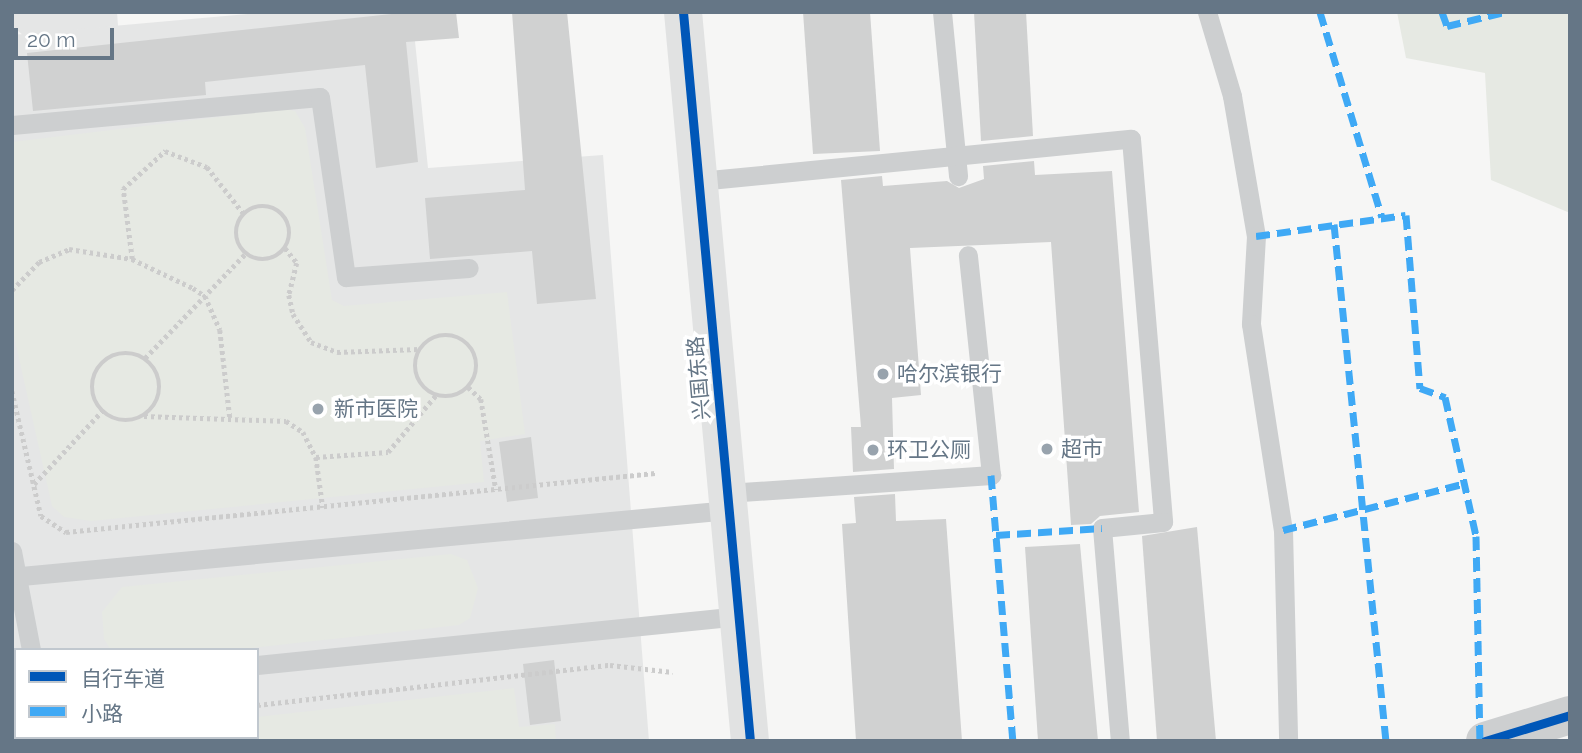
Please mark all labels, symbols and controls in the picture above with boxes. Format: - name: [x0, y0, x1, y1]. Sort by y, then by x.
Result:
- scale bar: [18, 14, 117, 58]
- text: 20 m: [27, 27, 75, 52]
- street label: 兴国东路: [683, 335, 715, 421]
- place label: 哈尔滨银行: [897, 361, 1002, 387]
- marker: 哈尔滨银行: [875, 366, 891, 382]
- place label: 新市医院: [334, 396, 418, 422]
- marker: 新市医院: [308, 399, 328, 419]
- place label: 超市: [1061, 436, 1103, 462]
- place label: 环卫公厕: [887, 437, 971, 463]
- marker: 超市: [1039, 441, 1055, 457]
- marker: 环卫公厕: [865, 442, 881, 458]
- legend: [14, 648, 259, 739]
- text: 自行车道: [81, 666, 165, 691]
- text: 小路: [81, 701, 123, 726]

